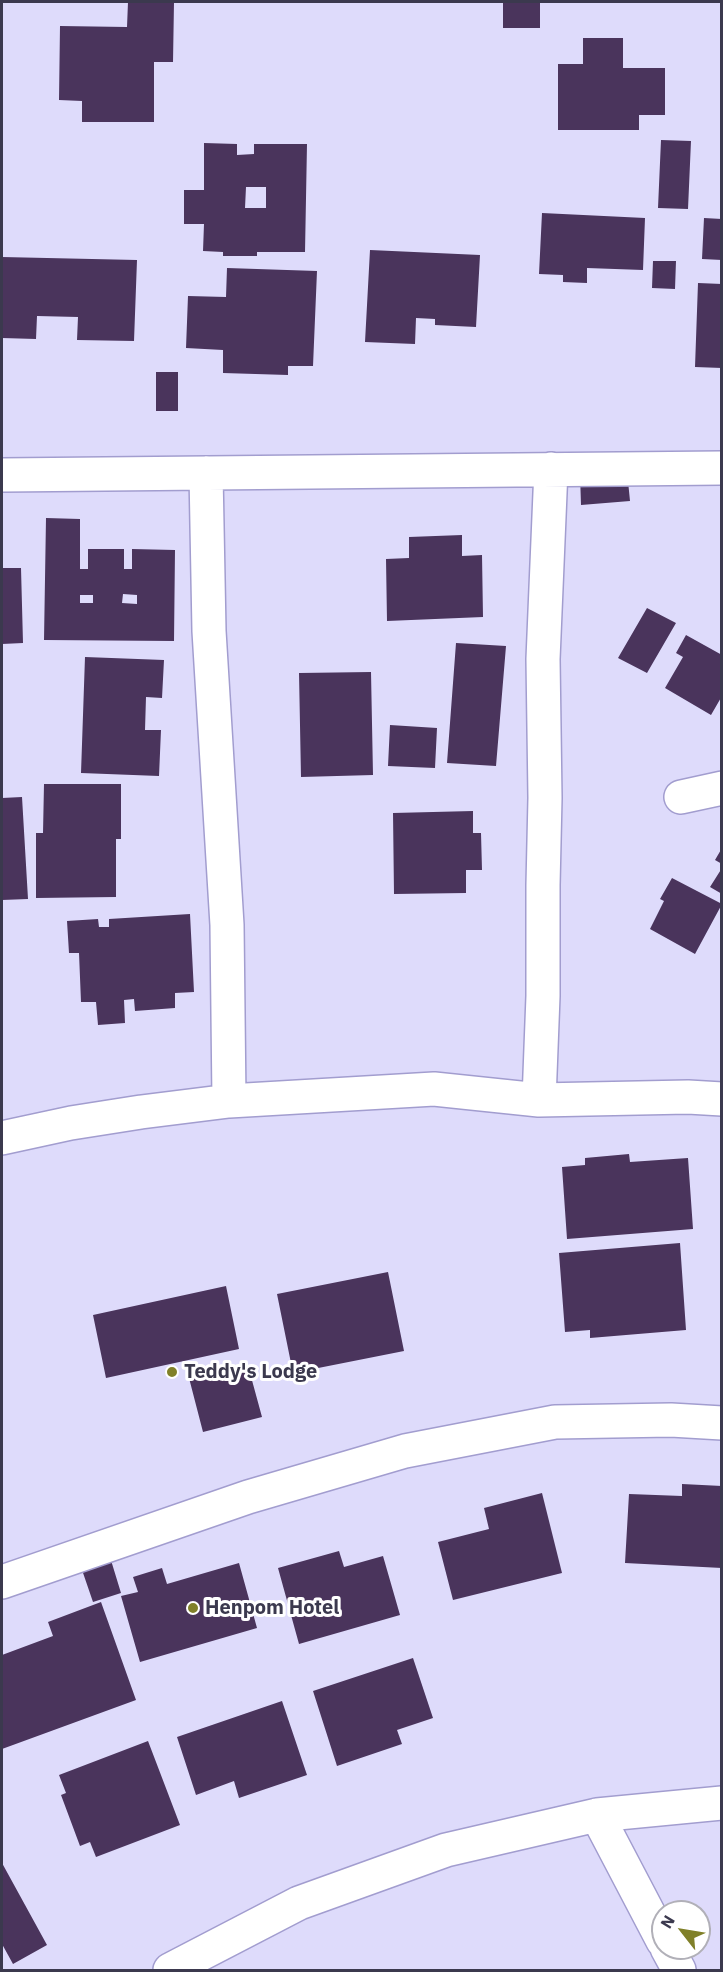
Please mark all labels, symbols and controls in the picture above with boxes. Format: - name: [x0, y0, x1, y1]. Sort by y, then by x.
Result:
- place label: Teddy's Lodge: [184, 1360, 317, 1384]
- marker: Teddy's Lodge: [165, 1365, 179, 1379]
- place label: Henpom Hotel: [205, 1596, 339, 1620]
- marker: Henpom Hotel: [186, 1601, 200, 1615]
- north arrow: [651, 1900, 711, 1960]
- text: N: [656, 1912, 679, 1932]

